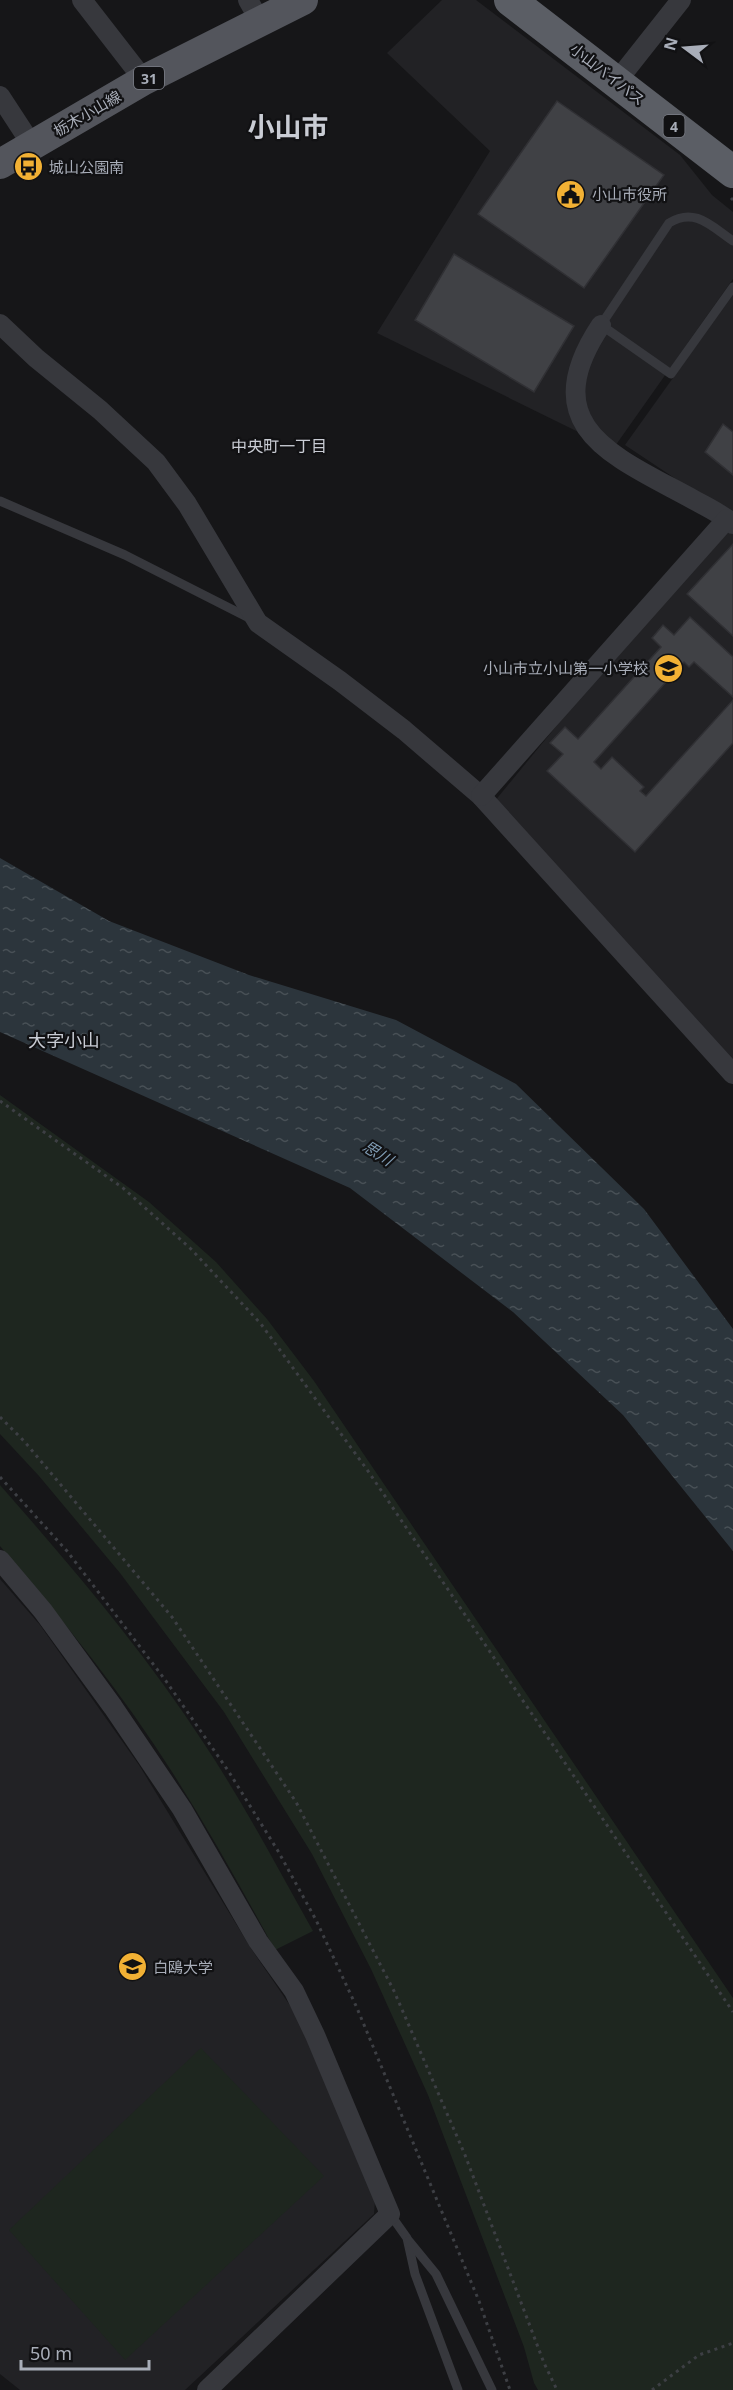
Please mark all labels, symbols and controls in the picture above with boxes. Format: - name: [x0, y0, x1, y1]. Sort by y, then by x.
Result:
- north arrow: [655, 18, 715, 78]
- text: N: [658, 35, 683, 53]
- street label: 小山バイパス: [566, 39, 650, 109]
- road number: 31: [134, 67, 164, 89]
- street label: 栃木小山線: [50, 86, 124, 140]
- district label: 小山市: [248, 108, 329, 145]
- road number: 4: [664, 115, 684, 137]
- bus stop icon: 城山公園南: [12, 151, 44, 183]
- place label: 城山公園南: [49, 157, 124, 177]
- public building icon: 小山市役所: [555, 178, 587, 210]
- place label: 小山市役所: [592, 184, 667, 204]
- district label: 中央町一丁目: [231, 435, 327, 457]
- school or university icon: 小山市立小山第一小学校: [653, 652, 685, 684]
- place label: 小山市立小山第一小学校: [483, 658, 648, 678]
- district label: 大字小山: [28, 1028, 100, 1052]
- water label: 思川: [359, 1135, 399, 1172]
- school or university icon: 白鴎大学: [116, 1951, 148, 1983]
- place label: 白鴎大学: [153, 1957, 213, 1977]
- scale bar: [21, 2333, 148, 2371]
- text: 50 m: [30, 2341, 72, 2365]

